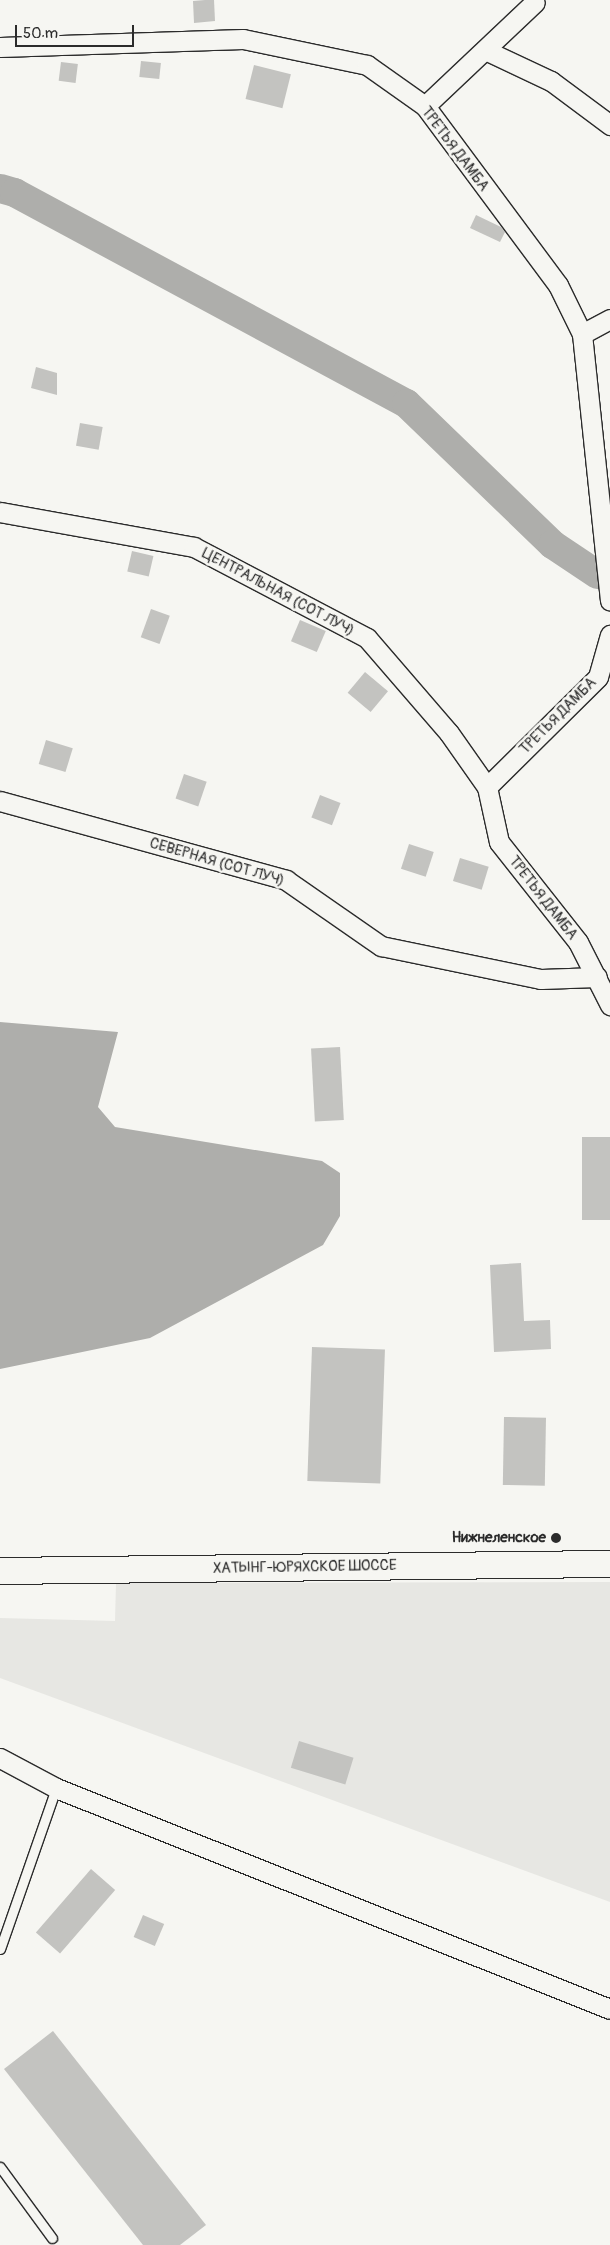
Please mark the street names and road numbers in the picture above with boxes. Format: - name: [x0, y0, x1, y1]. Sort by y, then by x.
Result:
- street label: ТРЕТЬЯ ДАМБА: [417, 103, 493, 195]
- street label: ЦЕНТРАЛЬНАЯ (СОТ ЛУЧ): [199, 544, 357, 640]
- street label: ТРЕТЬЯ ДАМБА: [516, 674, 600, 758]
- street label: СЕВЕРНАЯ (СОТ ЛУЧ): [148, 834, 286, 890]
- street label: ТРЕТЬЯ ДАМБА: [505, 853, 581, 943]
- street label: ХАТЫНГ-ЮРЯХСКОЕ ШОССЕ: [213, 1556, 397, 1578]

